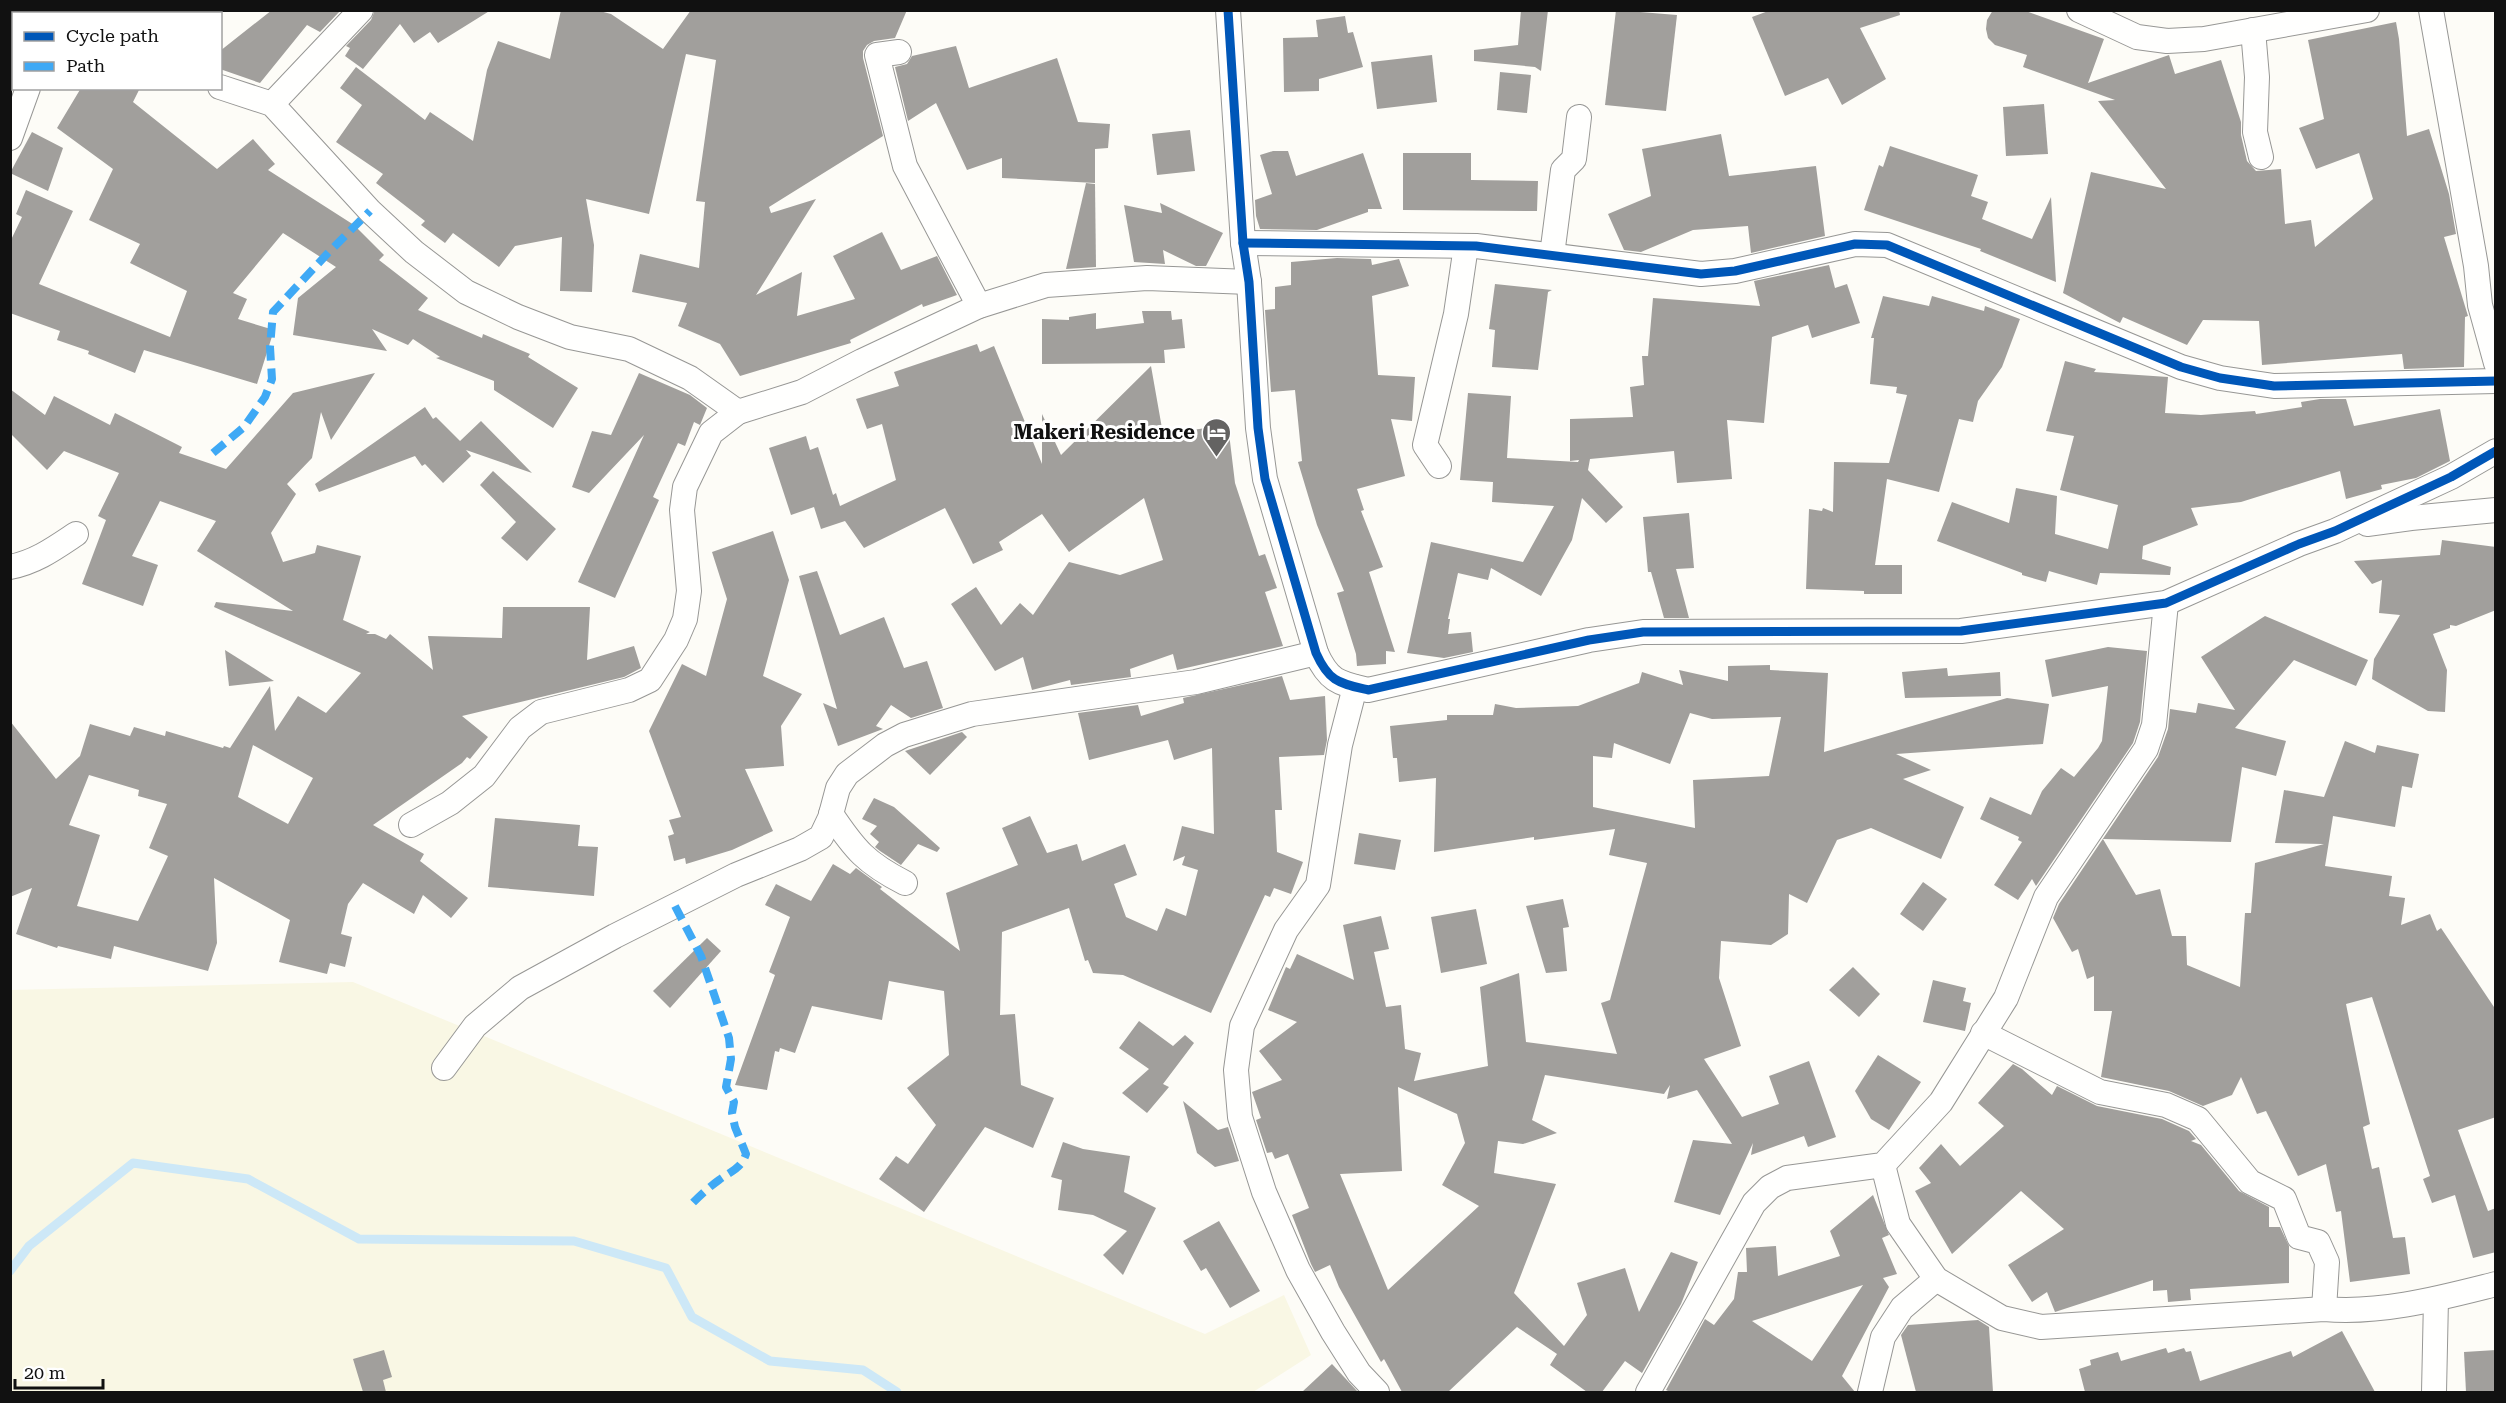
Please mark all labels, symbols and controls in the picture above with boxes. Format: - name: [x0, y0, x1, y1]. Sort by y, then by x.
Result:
- legend: [12, 12, 222, 90]
- text: Cycle path: [66, 25, 159, 46]
- text: Path: [66, 55, 105, 76]
- hotel icon: Makeri Residence: [1200, 416, 1232, 458]
- place label: Makeri Residence: [1013, 420, 1195, 444]
- scale bar: [15, 1352, 104, 1390]
- text: 20 m: [24, 1362, 65, 1383]

